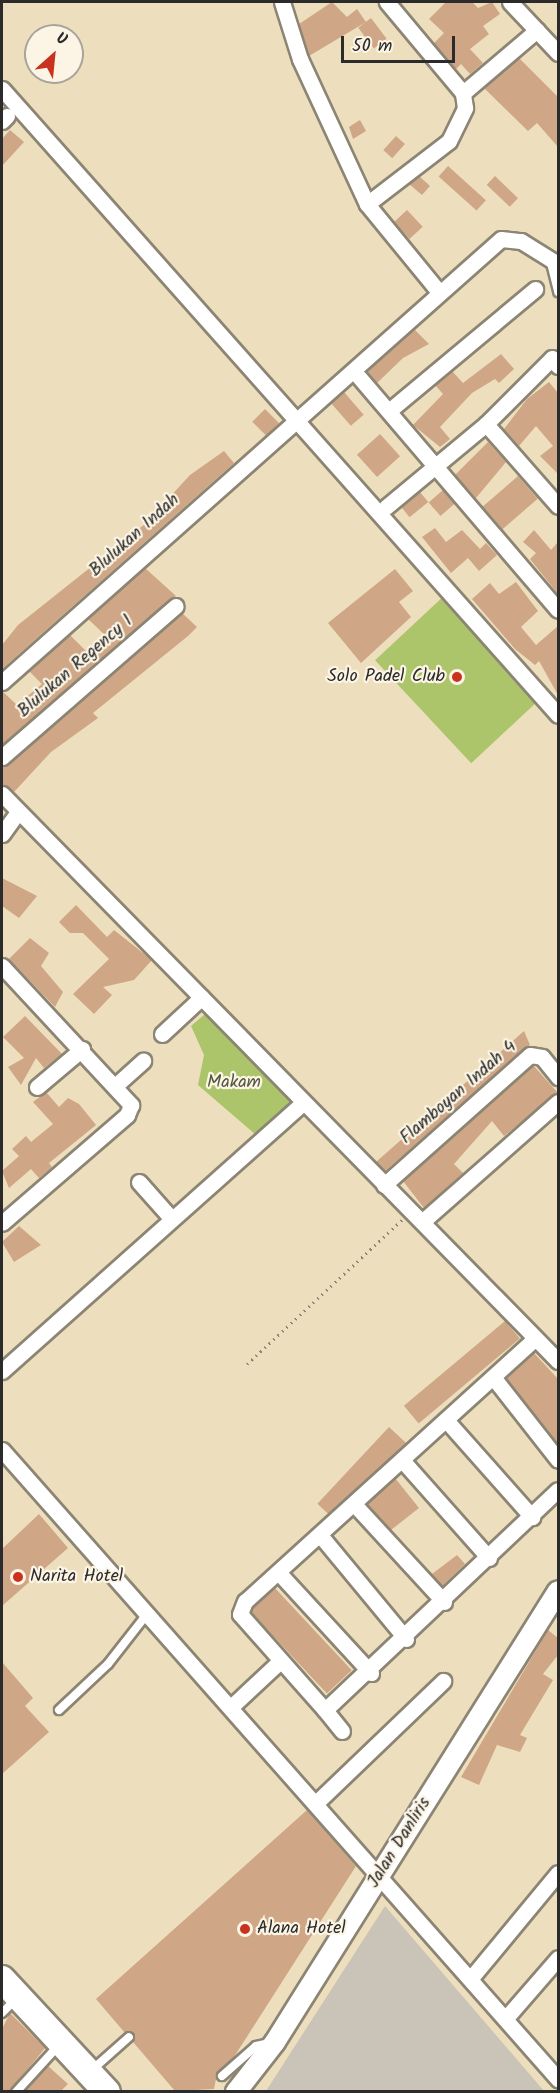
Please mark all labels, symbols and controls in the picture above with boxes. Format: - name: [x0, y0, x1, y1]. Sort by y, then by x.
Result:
- north arrow: [24, 24, 84, 84]
- scale bar: [344, 24, 458, 62]
- text: U: [52, 26, 71, 53]
- text: 50 m: [352, 32, 392, 61]
- street label: Blulukan Indah: [86, 490, 184, 582]
- street label: Blulukan Regency 1: [14, 611, 138, 723]
- place label: Solo Padel Club: [327, 666, 445, 688]
- marker: Solo Padel Club: [450, 670, 464, 684]
- street label: Flamboyan Indah 4: [396, 1037, 522, 1149]
- park label: Makam: [207, 1072, 261, 1094]
- place label: Narita Hotel: [30, 1566, 123, 1588]
- marker: Narita Hotel: [11, 1570, 25, 1584]
- street label: Jalan Danliris: [364, 1794, 436, 1892]
- place label: Alana Hotel: [257, 1918, 346, 1940]
- marker: Alana Hotel: [238, 1922, 252, 1936]

